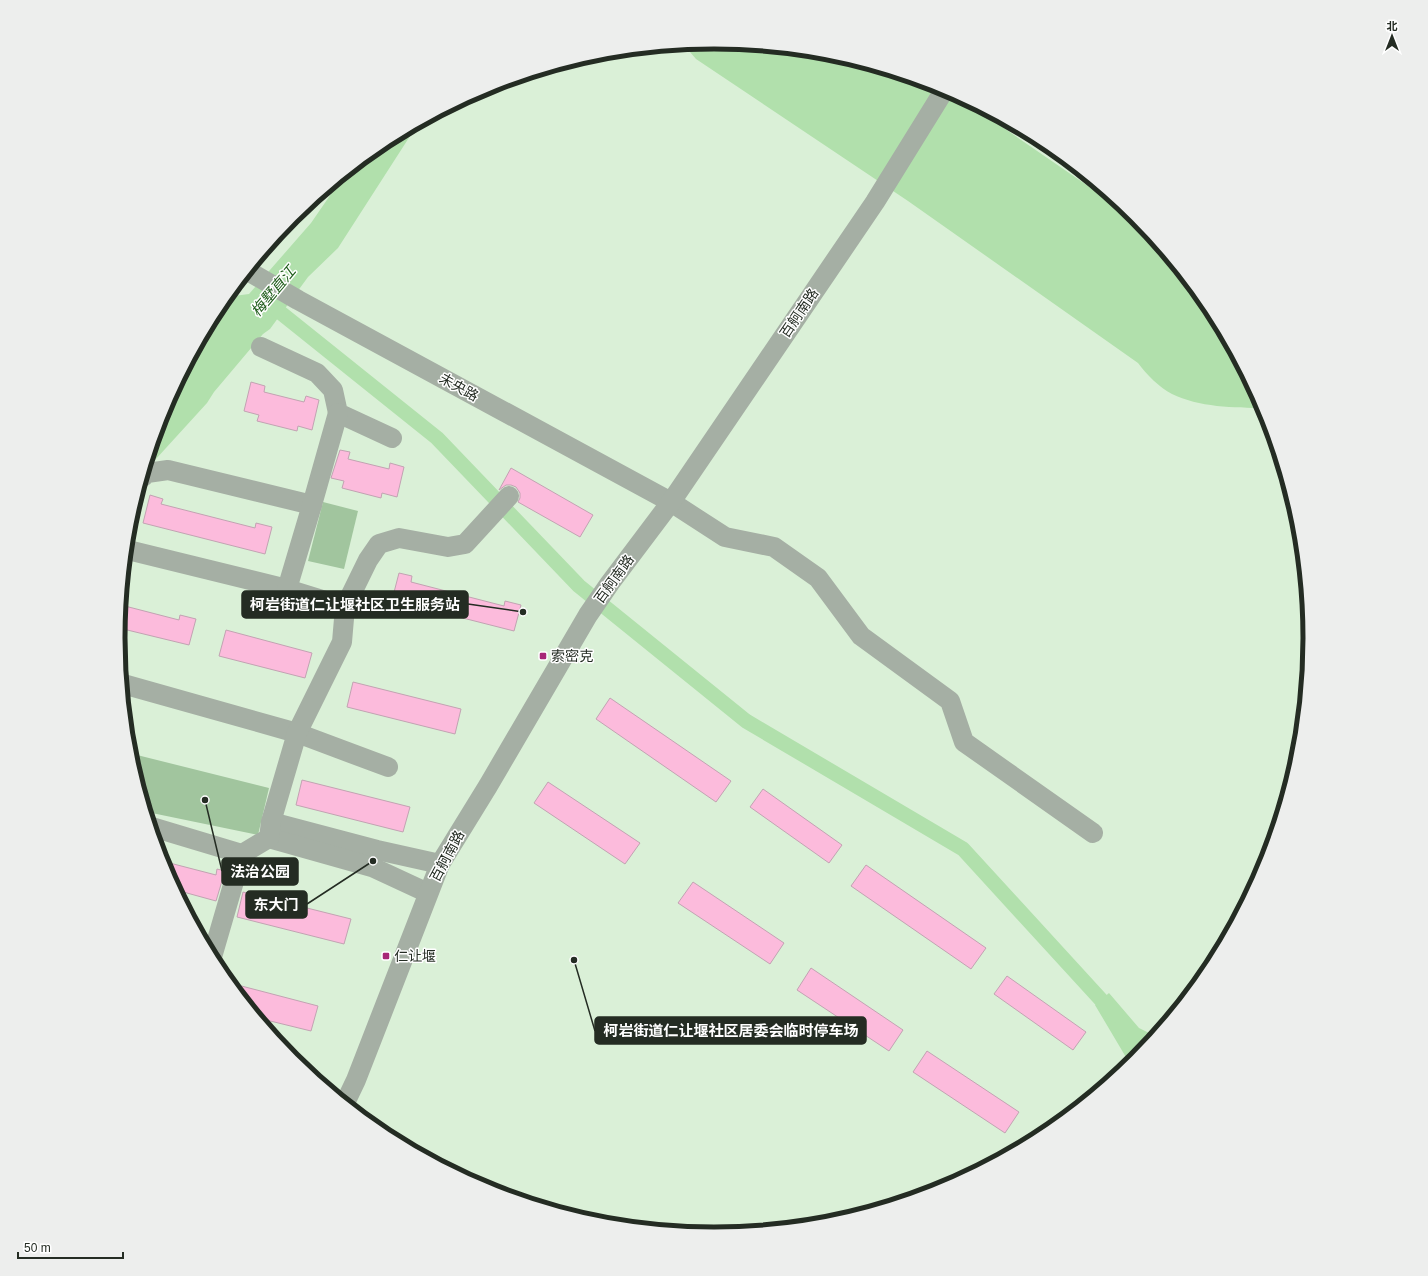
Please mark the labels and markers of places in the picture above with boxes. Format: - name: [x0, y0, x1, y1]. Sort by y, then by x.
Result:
- callout: 柯岩街道仁让堰社区卫生服务站: [242, 591, 468, 618]
- place label: 索密克: [551, 648, 593, 664]
- marker: 索密克: [538, 651, 548, 661]
- callout: 法治公园: [222, 858, 298, 885]
- callout: 东大门: [246, 891, 307, 918]
- place label: 仁让堰: [394, 948, 436, 964]
- marker: 仁让堰: [381, 951, 391, 961]
- callout: 柯岩街道仁让堰社区居委会临时停车场: [595, 1017, 866, 1044]

